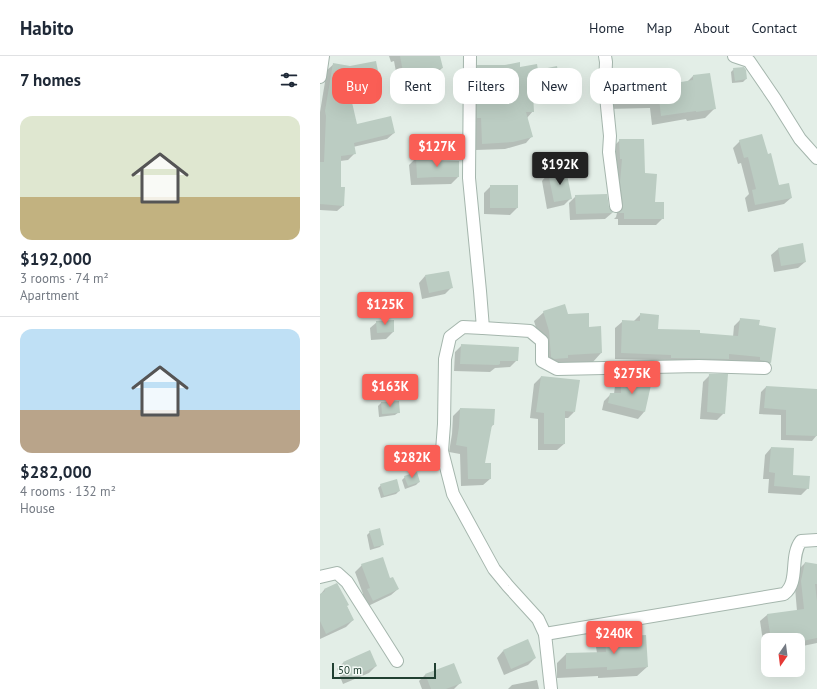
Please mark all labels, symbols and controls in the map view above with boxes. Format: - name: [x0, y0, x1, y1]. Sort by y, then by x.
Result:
- text: Habito: [20, 16, 74, 40]
- text: Home: [589, 19, 624, 37]
- text: Map: [646, 19, 672, 37]
- text: About: [694, 19, 730, 37]
- text: Contact: [752, 19, 797, 37]
- chip: Buy: [332, 68, 382, 104]
- chip: Rent: [390, 68, 445, 104]
- chip: Filters: [453, 68, 519, 104]
- chip: New: [527, 68, 582, 104]
- chip: Apartment: [590, 68, 681, 104]
- text: 7 homes: [20, 69, 81, 91]
- icon: filters: [278, 69, 300, 91]
- pin: $127K: [409, 134, 465, 168]
- text: $127K: [418, 138, 456, 155]
- icon: home: [124, 142, 196, 214]
- pin: $192K: [532, 152, 588, 186]
- text: $192K: [541, 156, 579, 173]
- text: $192,000: [20, 248, 92, 270]
- text: 3 rooms · 74 m²: [20, 270, 109, 287]
- text: Apartment: [20, 287, 79, 304]
- pin: $125K: [357, 292, 413, 326]
- text: $125K: [366, 296, 404, 313]
- icon: home: [124, 355, 196, 427]
- pin: $275K: [604, 361, 660, 395]
- text: $275K: [613, 365, 651, 382]
- pin: $163K: [362, 374, 418, 408]
- text: $163K: [371, 378, 409, 395]
- pin: $282K: [384, 445, 440, 479]
- text: $282K: [393, 449, 431, 466]
- text: $282,000: [20, 461, 92, 483]
- text: 4 rooms · 132 m²: [20, 483, 116, 500]
- text: House: [20, 500, 55, 517]
- pin: $240K: [586, 621, 642, 655]
- text: $240K: [595, 625, 633, 642]
- north arrow: [761, 633, 805, 677]
- map controls: [761, 633, 805, 677]
- scale bar: [332, 661, 436, 680]
- text: 50 m: [338, 663, 362, 677]

